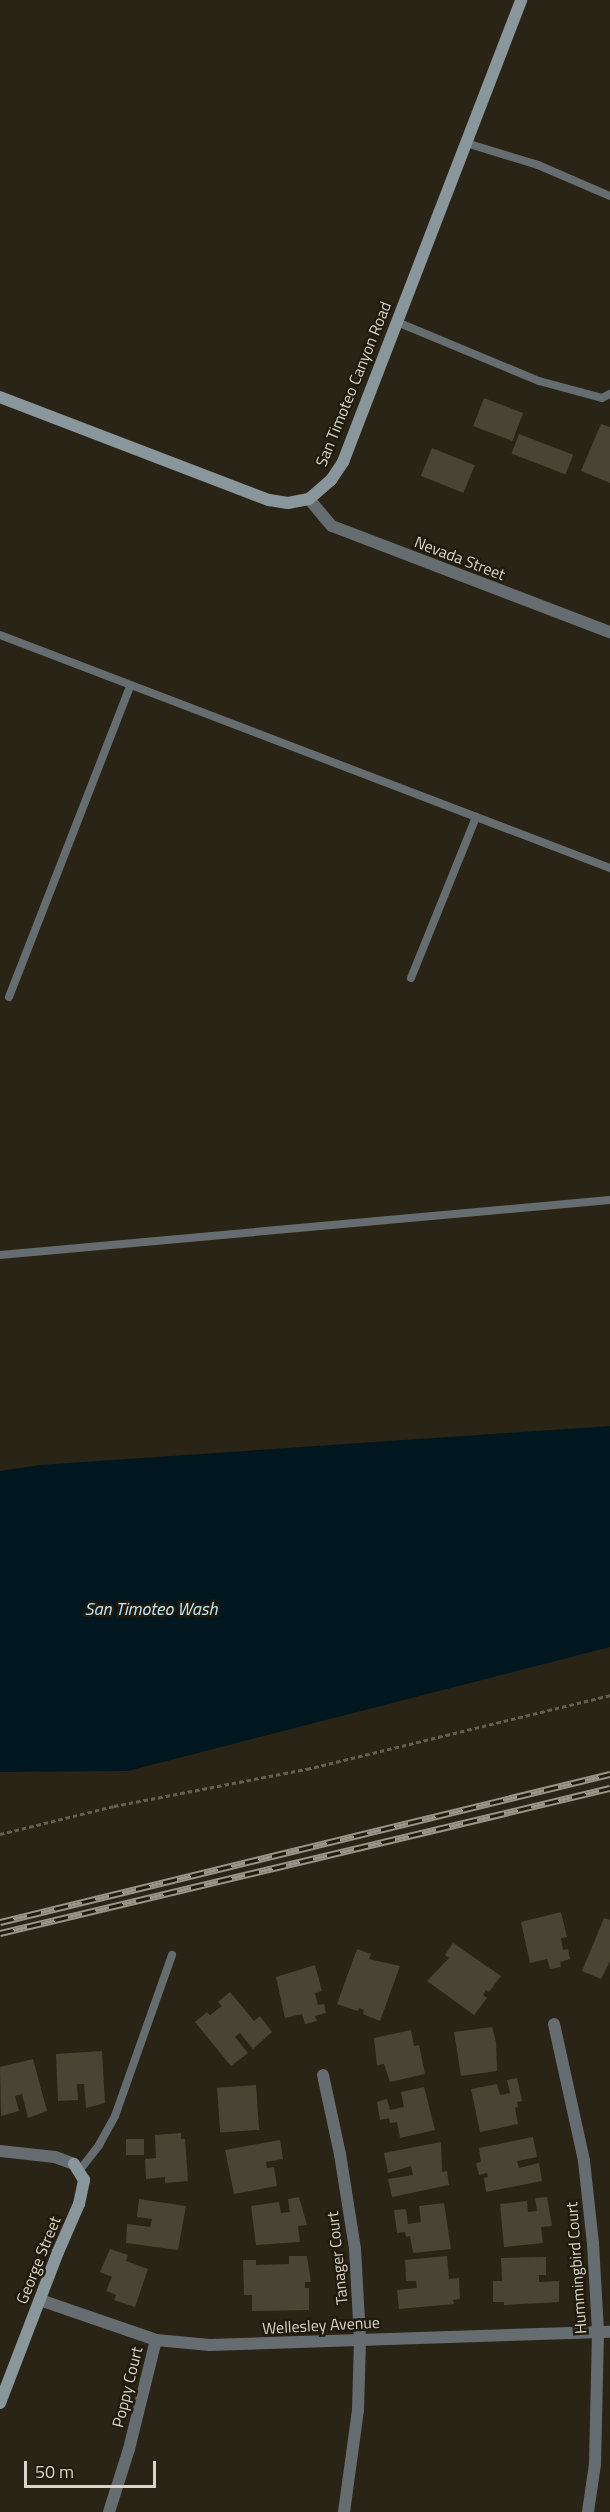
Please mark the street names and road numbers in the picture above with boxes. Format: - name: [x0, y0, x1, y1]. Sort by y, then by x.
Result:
- street label: San Timoteo Canyon Road: [311, 299, 395, 469]
- street label: Nevada Street: [412, 532, 508, 584]
- street label: Hummingbird Court: [562, 2201, 590, 2335]
- street label: Tanager Court: [323, 2210, 351, 2306]
- street label: George Street: [12, 2213, 64, 2307]
- street label: Wellesley Avenue: [262, 2312, 380, 2338]
- street label: Poppy Court: [108, 2345, 146, 2429]

